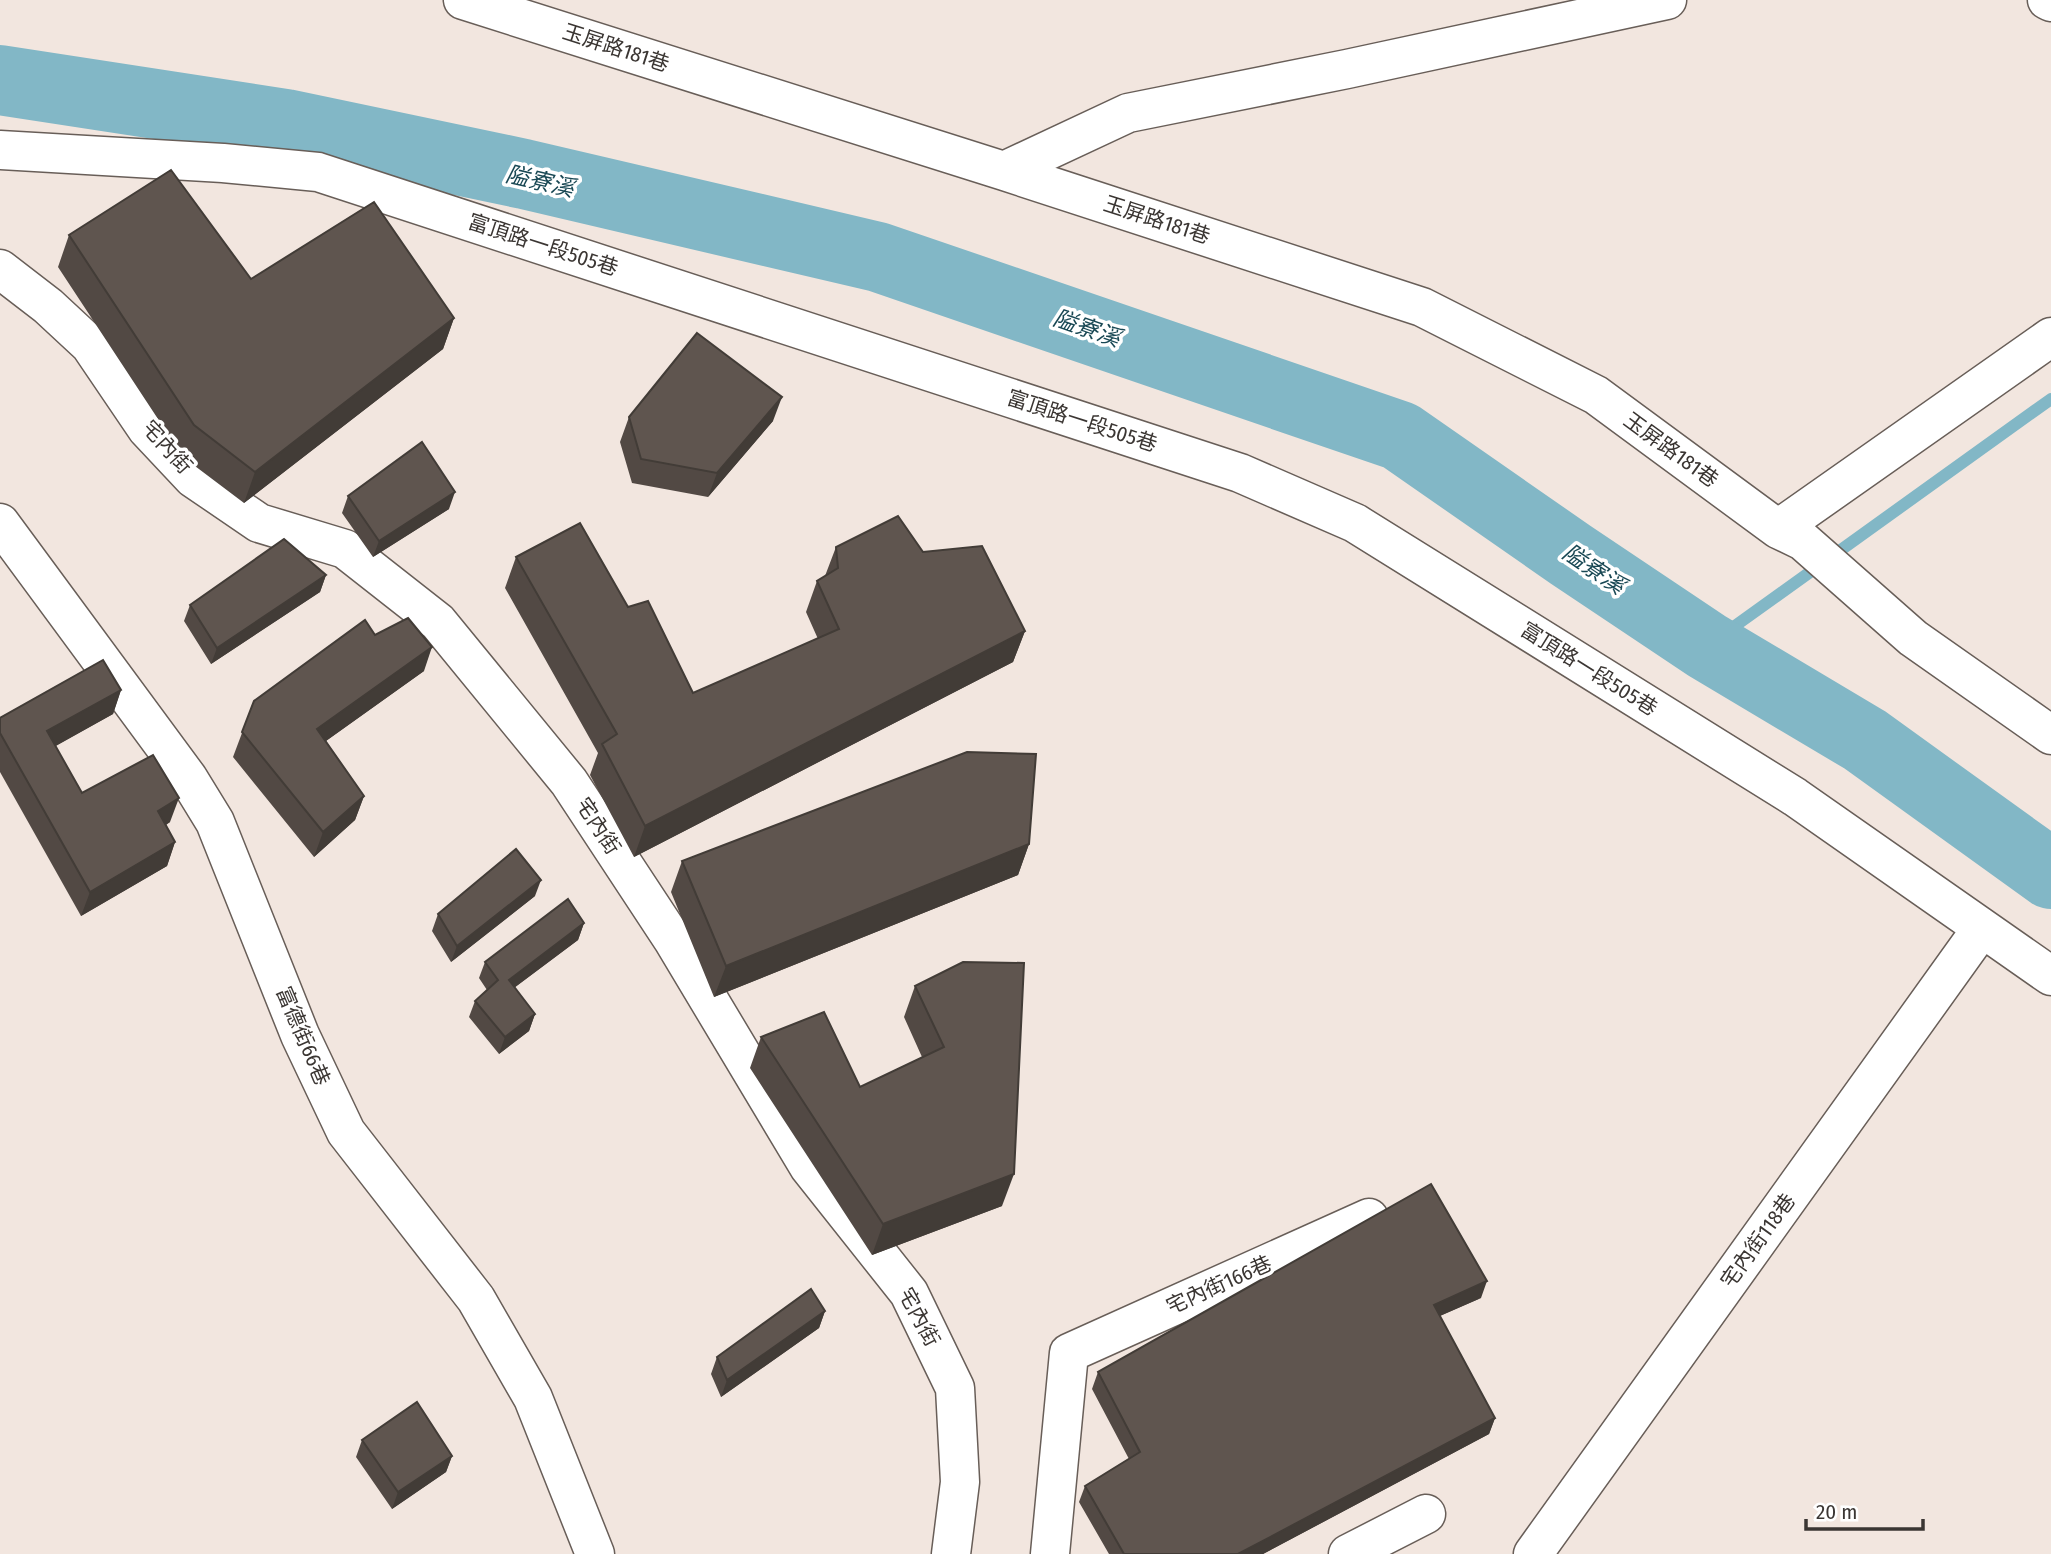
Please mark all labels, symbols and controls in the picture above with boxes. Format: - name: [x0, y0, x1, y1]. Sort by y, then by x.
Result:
- street label: 玉屏路181巷: [560, 19, 672, 77]
- water label: 隘寮溪: [503, 160, 580, 203]
- street label: 玉屏路181巷: [1101, 191, 1213, 249]
- street label: 富頂路一段505巷: [465, 208, 621, 282]
- water label: 隘寮溪: [1050, 304, 1127, 353]
- street label: 富頂路一段505巷: [1004, 384, 1160, 458]
- street label: 玉屏路181巷: [1619, 407, 1723, 493]
- street label: 宅內街: [136, 415, 198, 479]
- water label: 隘寮溪: [1558, 538, 1633, 602]
- street label: 富頂路一段505巷: [1516, 617, 1662, 721]
- street label: 宅內街: [570, 793, 626, 859]
- street label: 富德街66巷: [271, 983, 335, 1089]
- street label: 宅內街118巷: [1715, 1189, 1801, 1293]
- street label: 宅內街166巷: [1162, 1250, 1276, 1320]
- street label: 宅內街: [893, 1283, 945, 1351]
- scale bar: [1806, 1488, 1923, 1532]
- text: 20 m: [1816, 1499, 1857, 1525]

